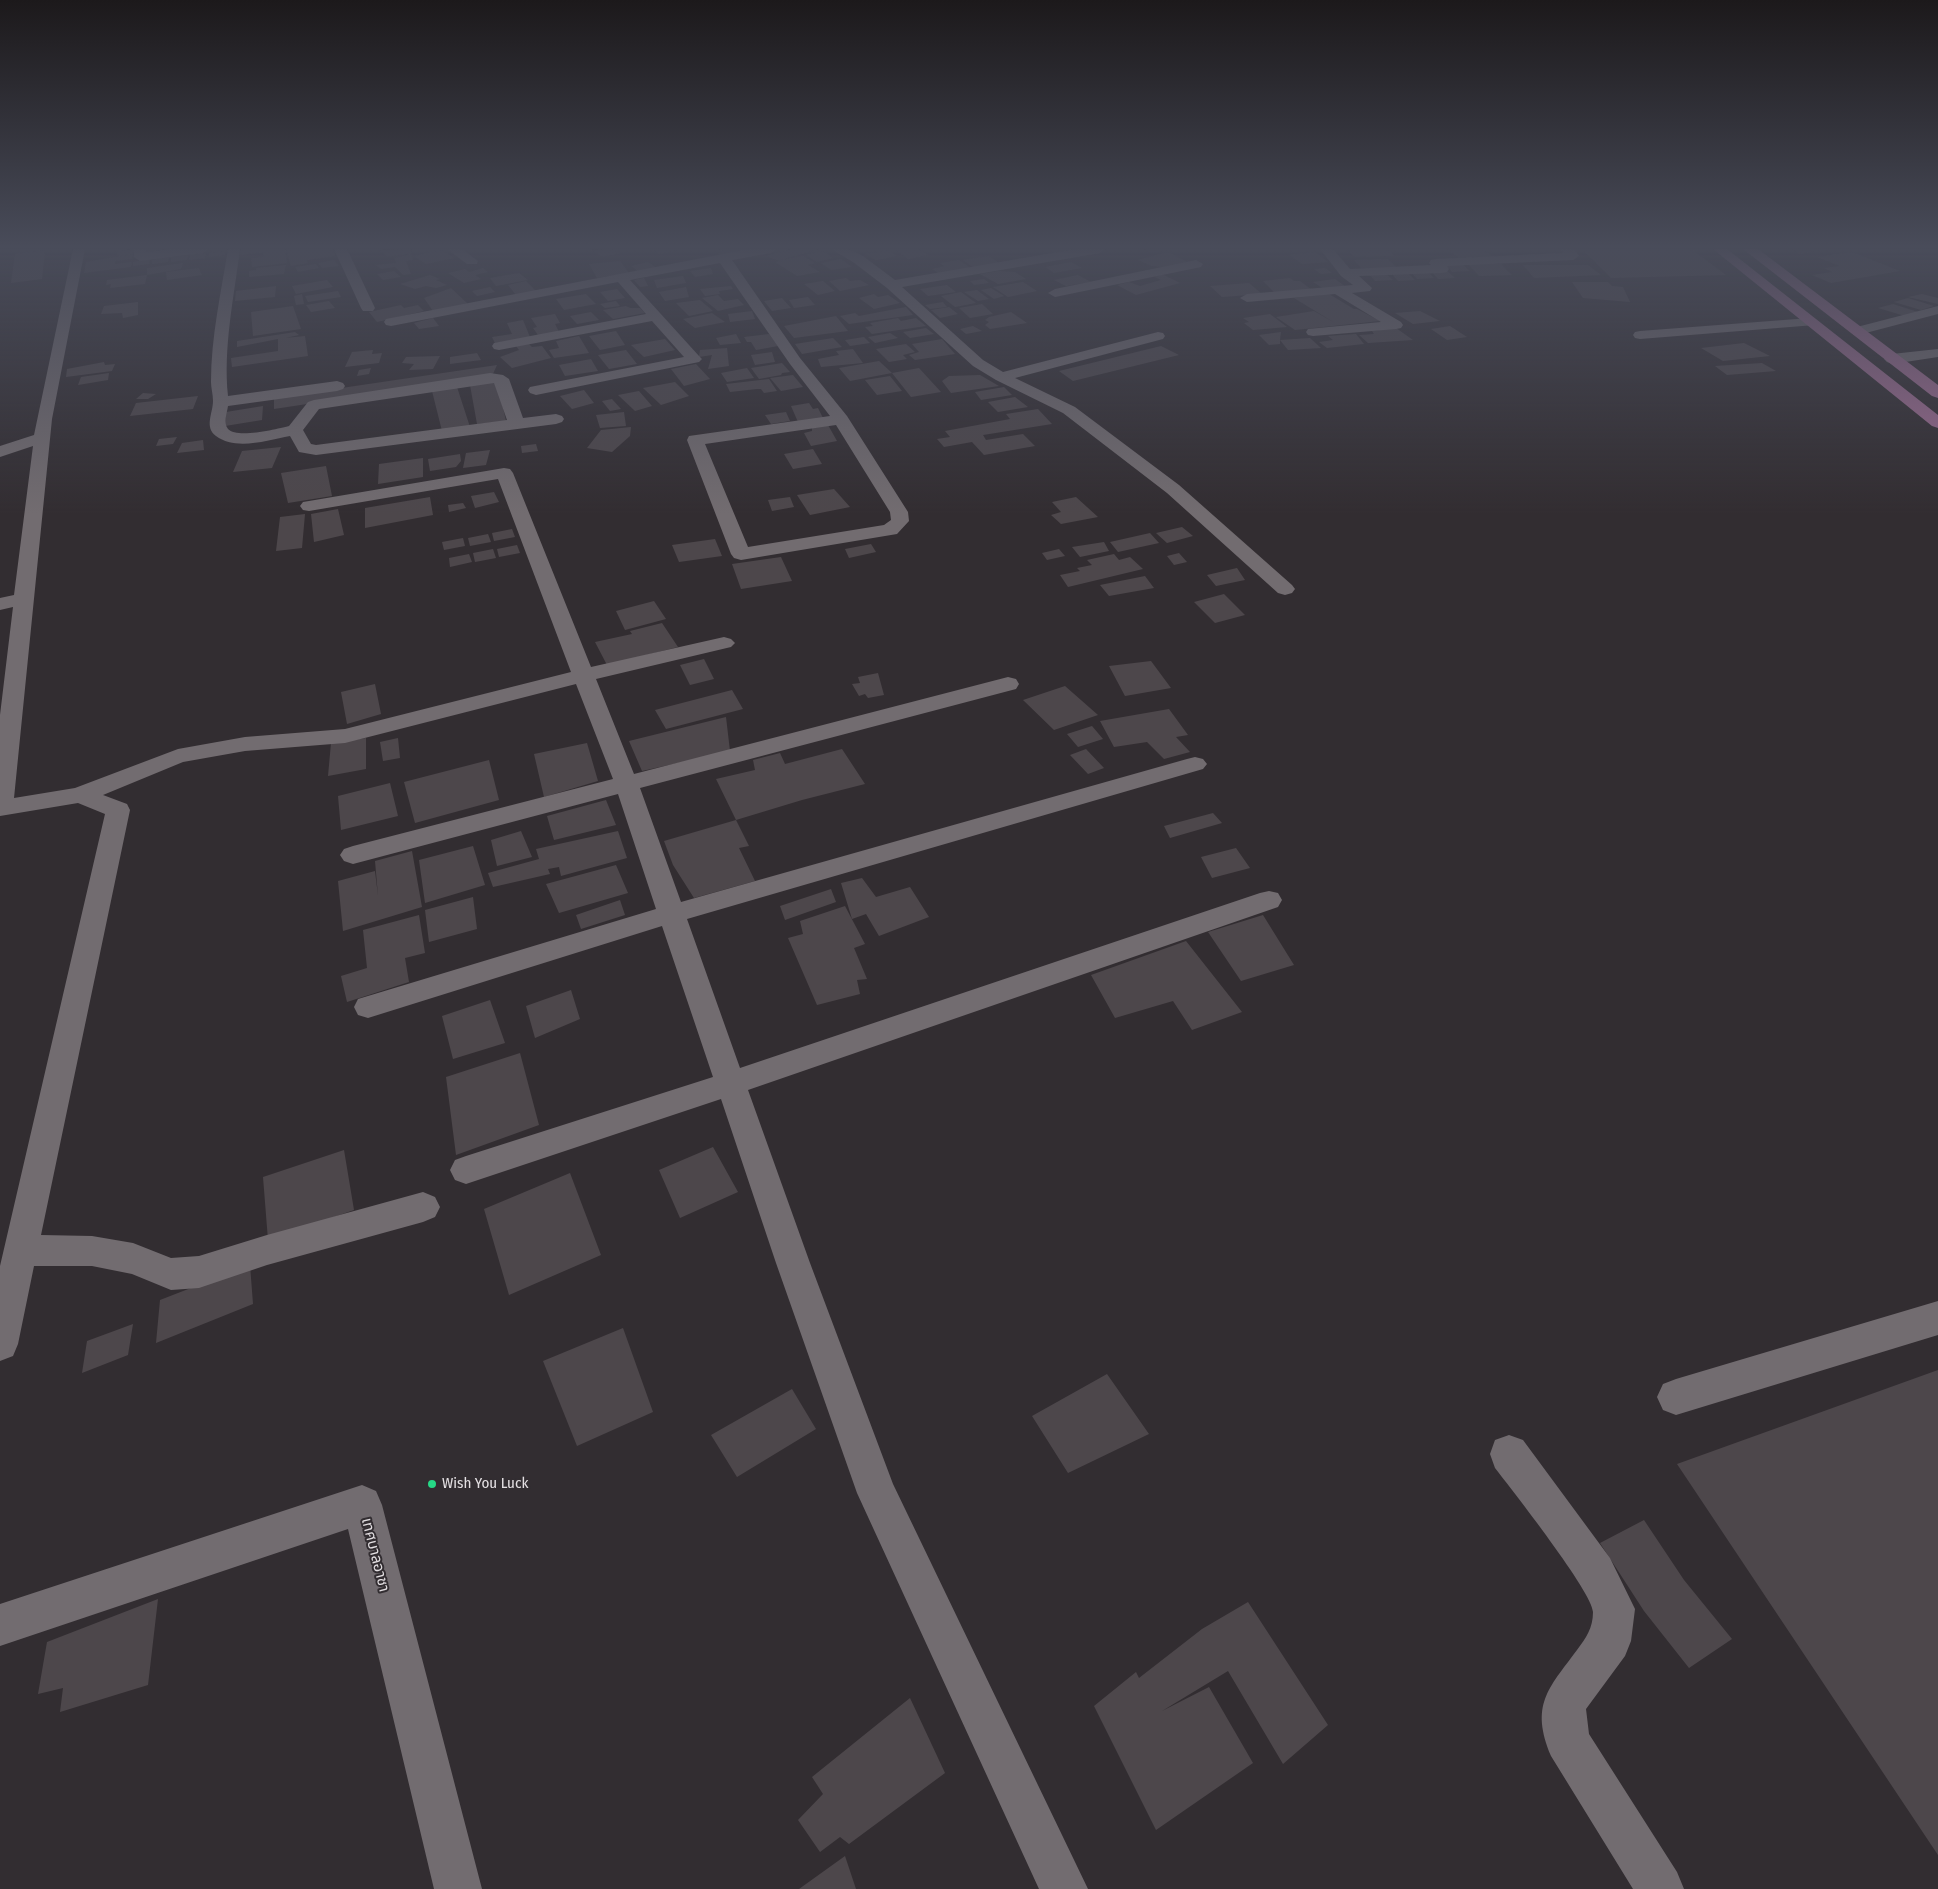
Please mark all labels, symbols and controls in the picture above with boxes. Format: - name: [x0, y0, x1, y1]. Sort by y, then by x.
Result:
- place label: Wish You Luck: [442, 1475, 528, 1493]
- marker: Wish You Luck: [426, 1478, 438, 1490]
- street label: เทศบาลอาชา: [357, 1516, 393, 1594]

